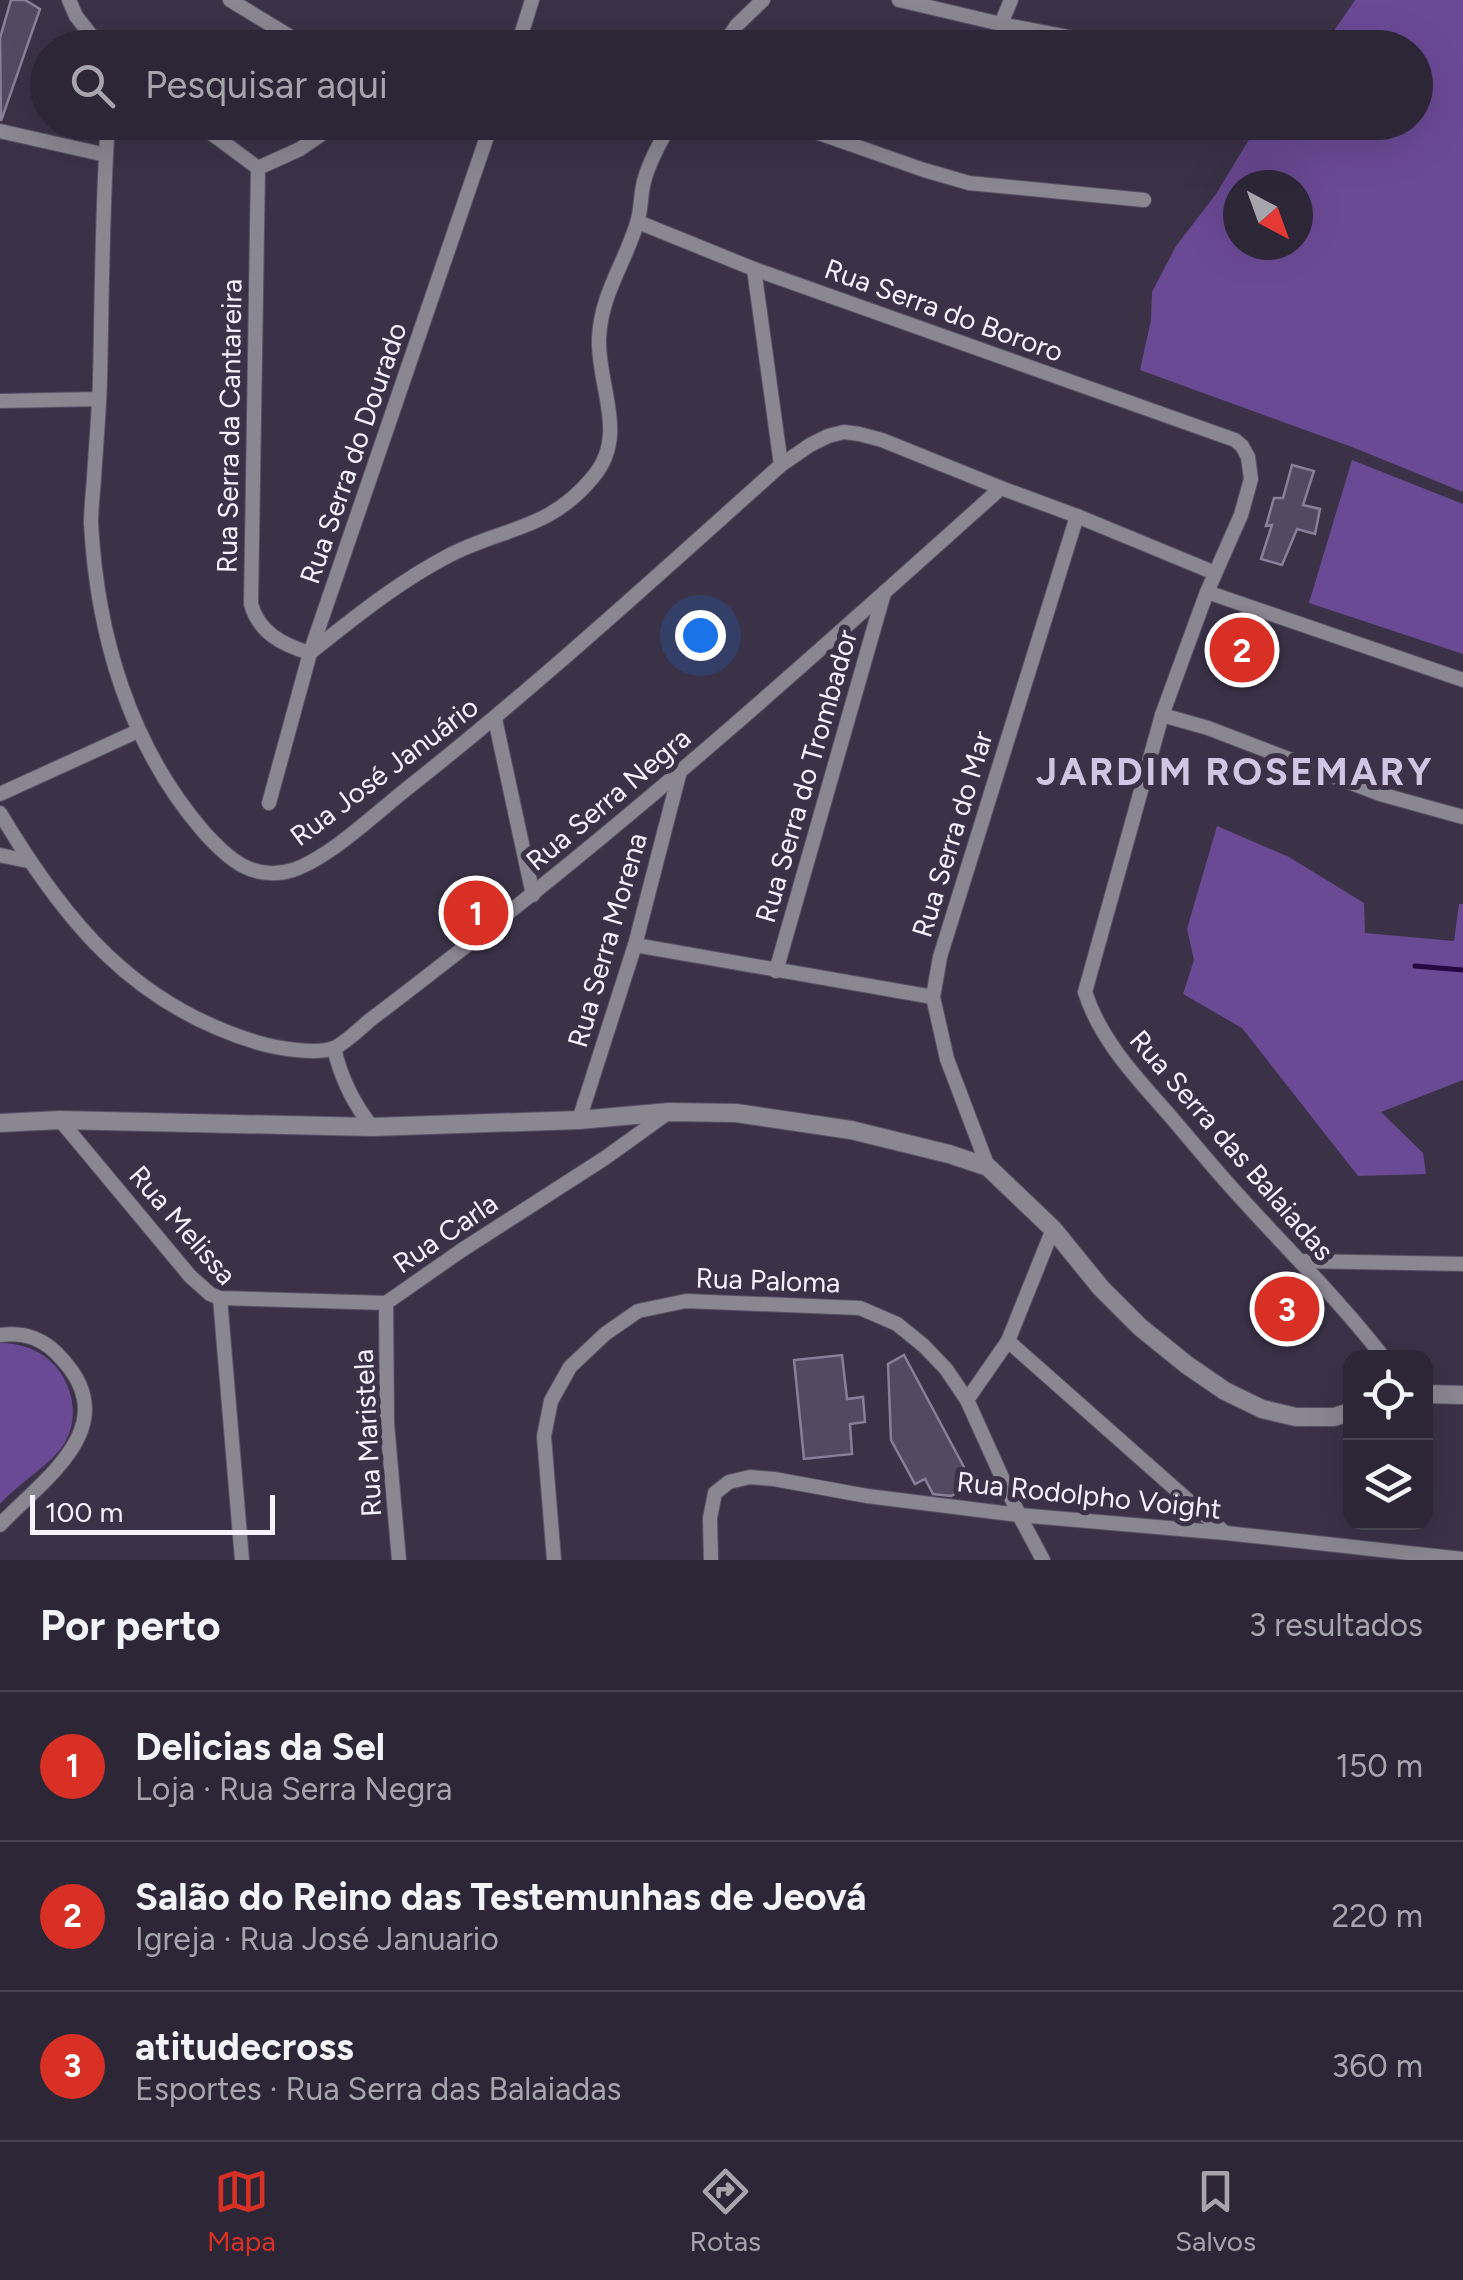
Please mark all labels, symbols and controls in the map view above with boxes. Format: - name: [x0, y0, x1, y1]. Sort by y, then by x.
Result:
- search box: [30, 30, 1433, 140]
- icon: search: [65, 58, 120, 113]
- text: Pesquisar aqui: [145, 62, 388, 108]
- north arrow: [1223, 170, 1313, 260]
- street label: Rua Serra do Bororo: [820, 251, 1068, 369]
- street label: Rua Serra da Cantareira: [209, 279, 249, 573]
- street label: Rua Serra do Dourado: [292, 318, 414, 588]
- your location: [675, 610, 726, 661]
- pin: 2: [1210, 612, 1274, 688]
- street label: Rua Serra do Trombador: [748, 625, 864, 926]
- street label: Rua José Januário: [283, 689, 485, 853]
- street label: Rua Serra Negra: [519, 720, 697, 878]
- street label: Rua Serra do Mar: [904, 726, 1000, 941]
- district label: JARDIM ROSEMARY: [1036, 749, 1434, 795]
- street label: Rua Serra Morena: [560, 829, 654, 1051]
- pin: 1: [444, 876, 508, 950]
- street label: Rua Serra das Balaiadas: [1123, 1023, 1341, 1267]
- street label: Rua Melissa: [122, 1159, 244, 1291]
- street label: Rua Carla: [386, 1186, 504, 1280]
- street label: Rua Paloma: [695, 1260, 841, 1300]
- pin: 3: [1254, 1272, 1320, 1346]
- street label: Rua Maristela: [346, 1348, 388, 1518]
- map controls: [1343, 1350, 1433, 1530]
- button: locate: [1343, 1350, 1433, 1440]
- button: layers: [1343, 1440, 1433, 1530]
- street label: Rua Rodolpho Voight: [955, 1464, 1223, 1526]
- scale bar: [30, 1490, 275, 1534]
- text: 100 m: [45, 1495, 123, 1529]
- text: Por perto: [40, 1600, 221, 1651]
- text: 3 resultados: [1249, 1606, 1423, 1644]
- text: Delicias da Sel: [135, 1724, 385, 1770]
- text: 1: [66, 1747, 79, 1785]
- text: 150 m: [1336, 1747, 1423, 1785]
- text: Loja · Rua Serra Negra: [135, 1770, 452, 1808]
- text: Salão do Reino das Testemunhas de Jeová: [135, 1874, 866, 1920]
- text: 2: [63, 1897, 82, 1935]
- text: 220 m: [1332, 1897, 1423, 1935]
- text: Igreja · Rua José Januario: [135, 1920, 499, 1958]
- text: atitudecross: [135, 2024, 354, 2070]
- text: 3: [64, 2047, 81, 2085]
- text: 360 m: [1332, 2047, 1423, 2085]
- text: Esportes · Rua Serra das Balaiadas: [135, 2070, 621, 2108]
- tab: Mapa: [207, 2164, 276, 2258]
- tab: Rotas: [689, 2164, 761, 2258]
- tab: Salvos: [1175, 2164, 1256, 2258]

